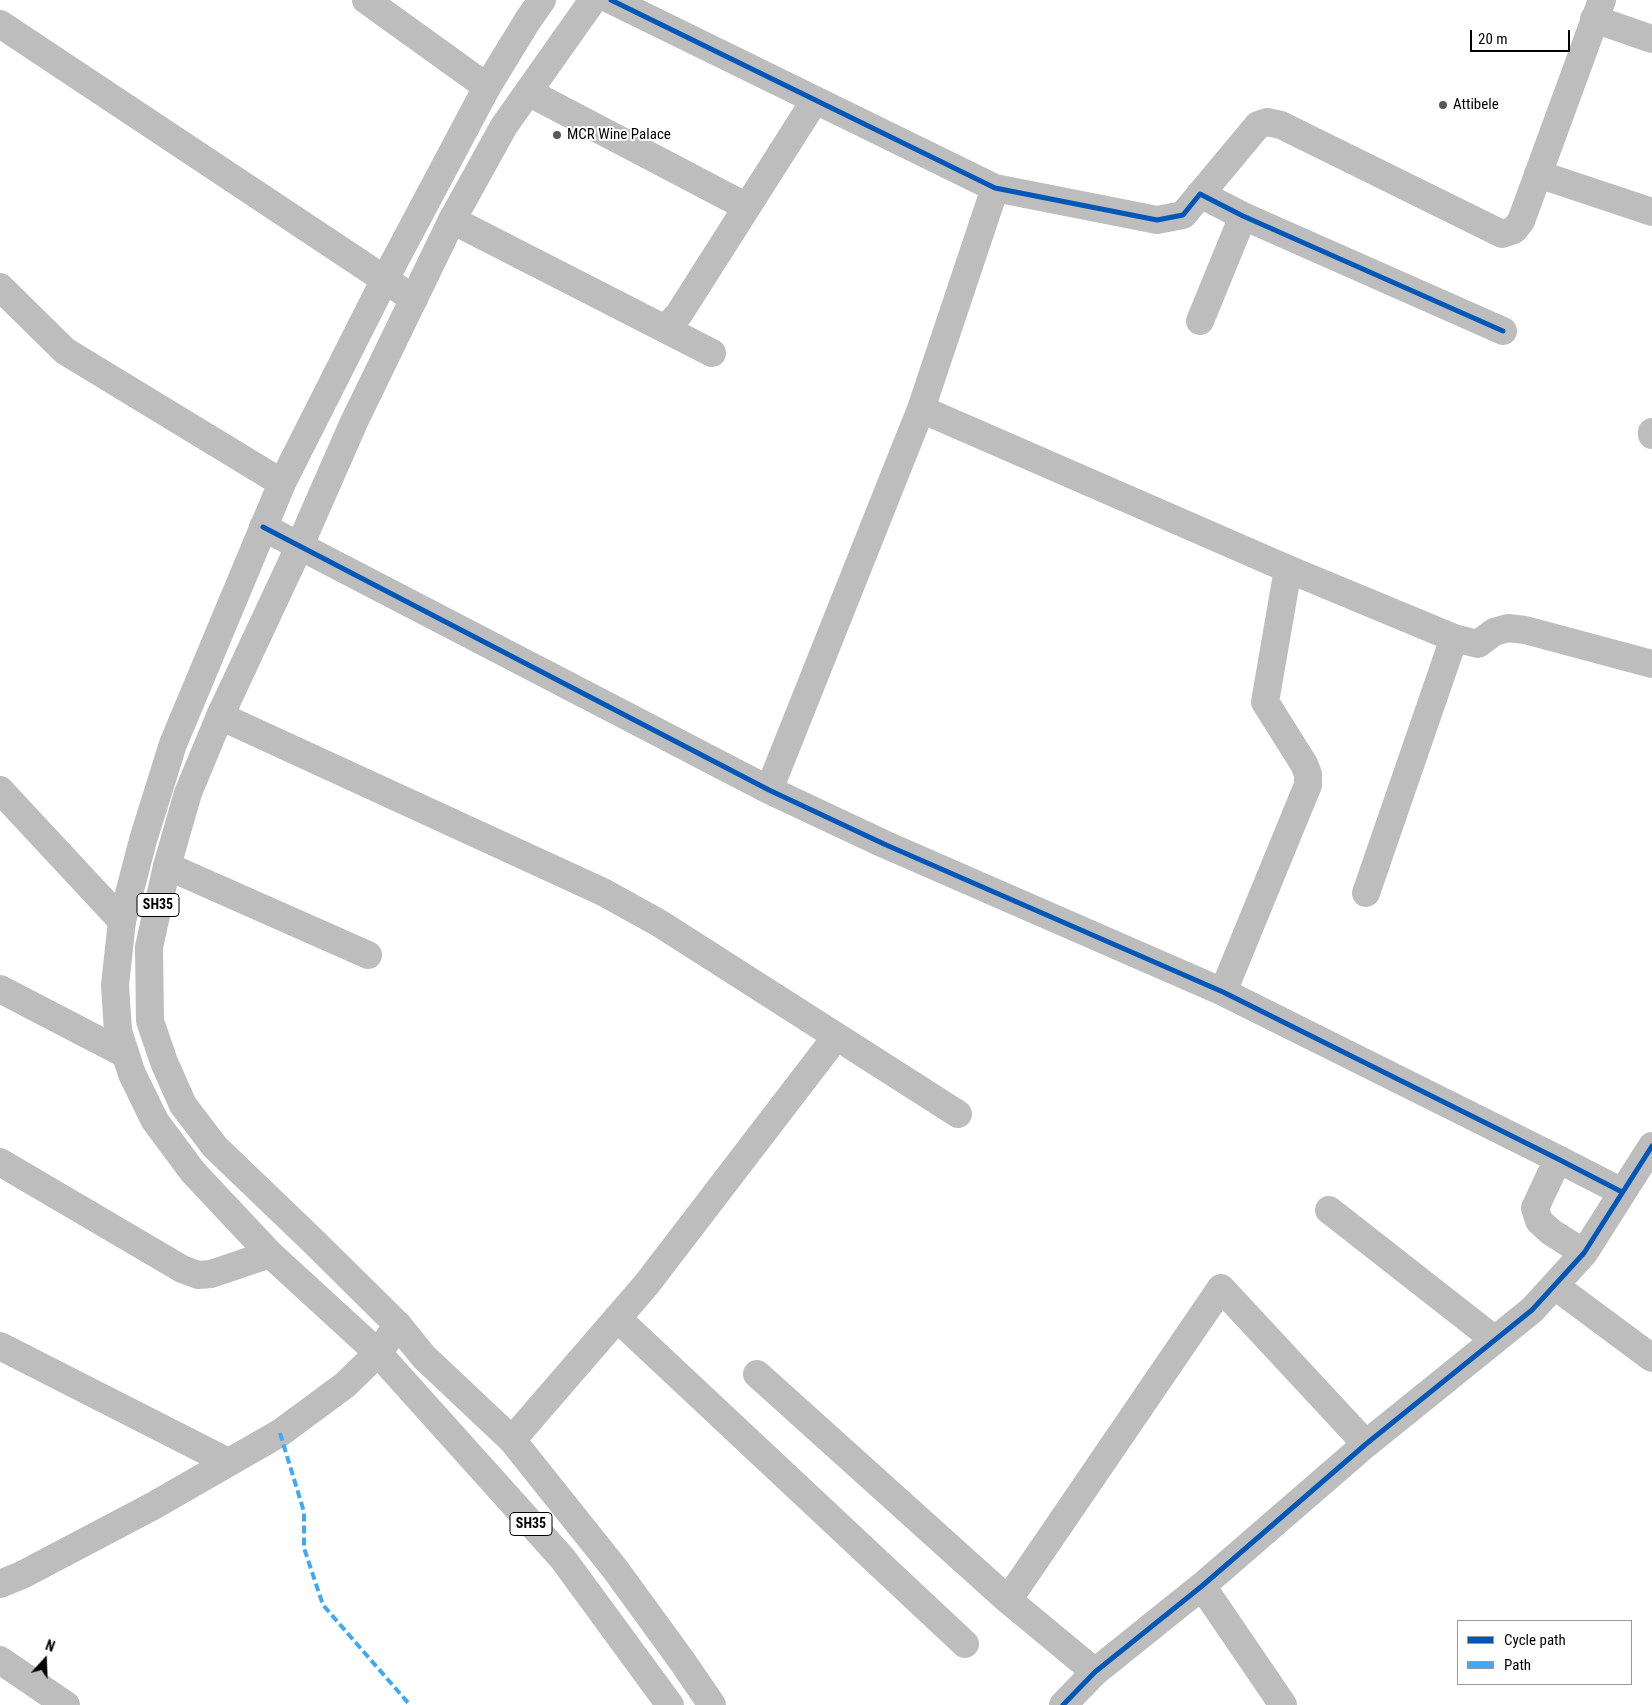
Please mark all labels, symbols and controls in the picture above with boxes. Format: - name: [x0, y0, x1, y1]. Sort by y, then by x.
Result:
- scale bar: [1472, 20, 1572, 52]
- text: 20 m: [1478, 30, 1508, 48]
- place label: Attibele: [1453, 96, 1499, 114]
- marker: Attibele: [1437, 99, 1449, 111]
- place label: MCR Wine Palace: [567, 126, 671, 144]
- marker: MCR Wine Palace: [551, 129, 563, 141]
- road number: SH35: [137, 894, 179, 916]
- road number: SH35: [510, 1512, 552, 1536]
- legend: [1457, 1620, 1632, 1685]
- text: Cycle path: [1504, 1631, 1566, 1649]
- north arrow: [20, 1635, 70, 1685]
- text: N: [43, 1637, 57, 1655]
- text: Path: [1504, 1656, 1531, 1674]

